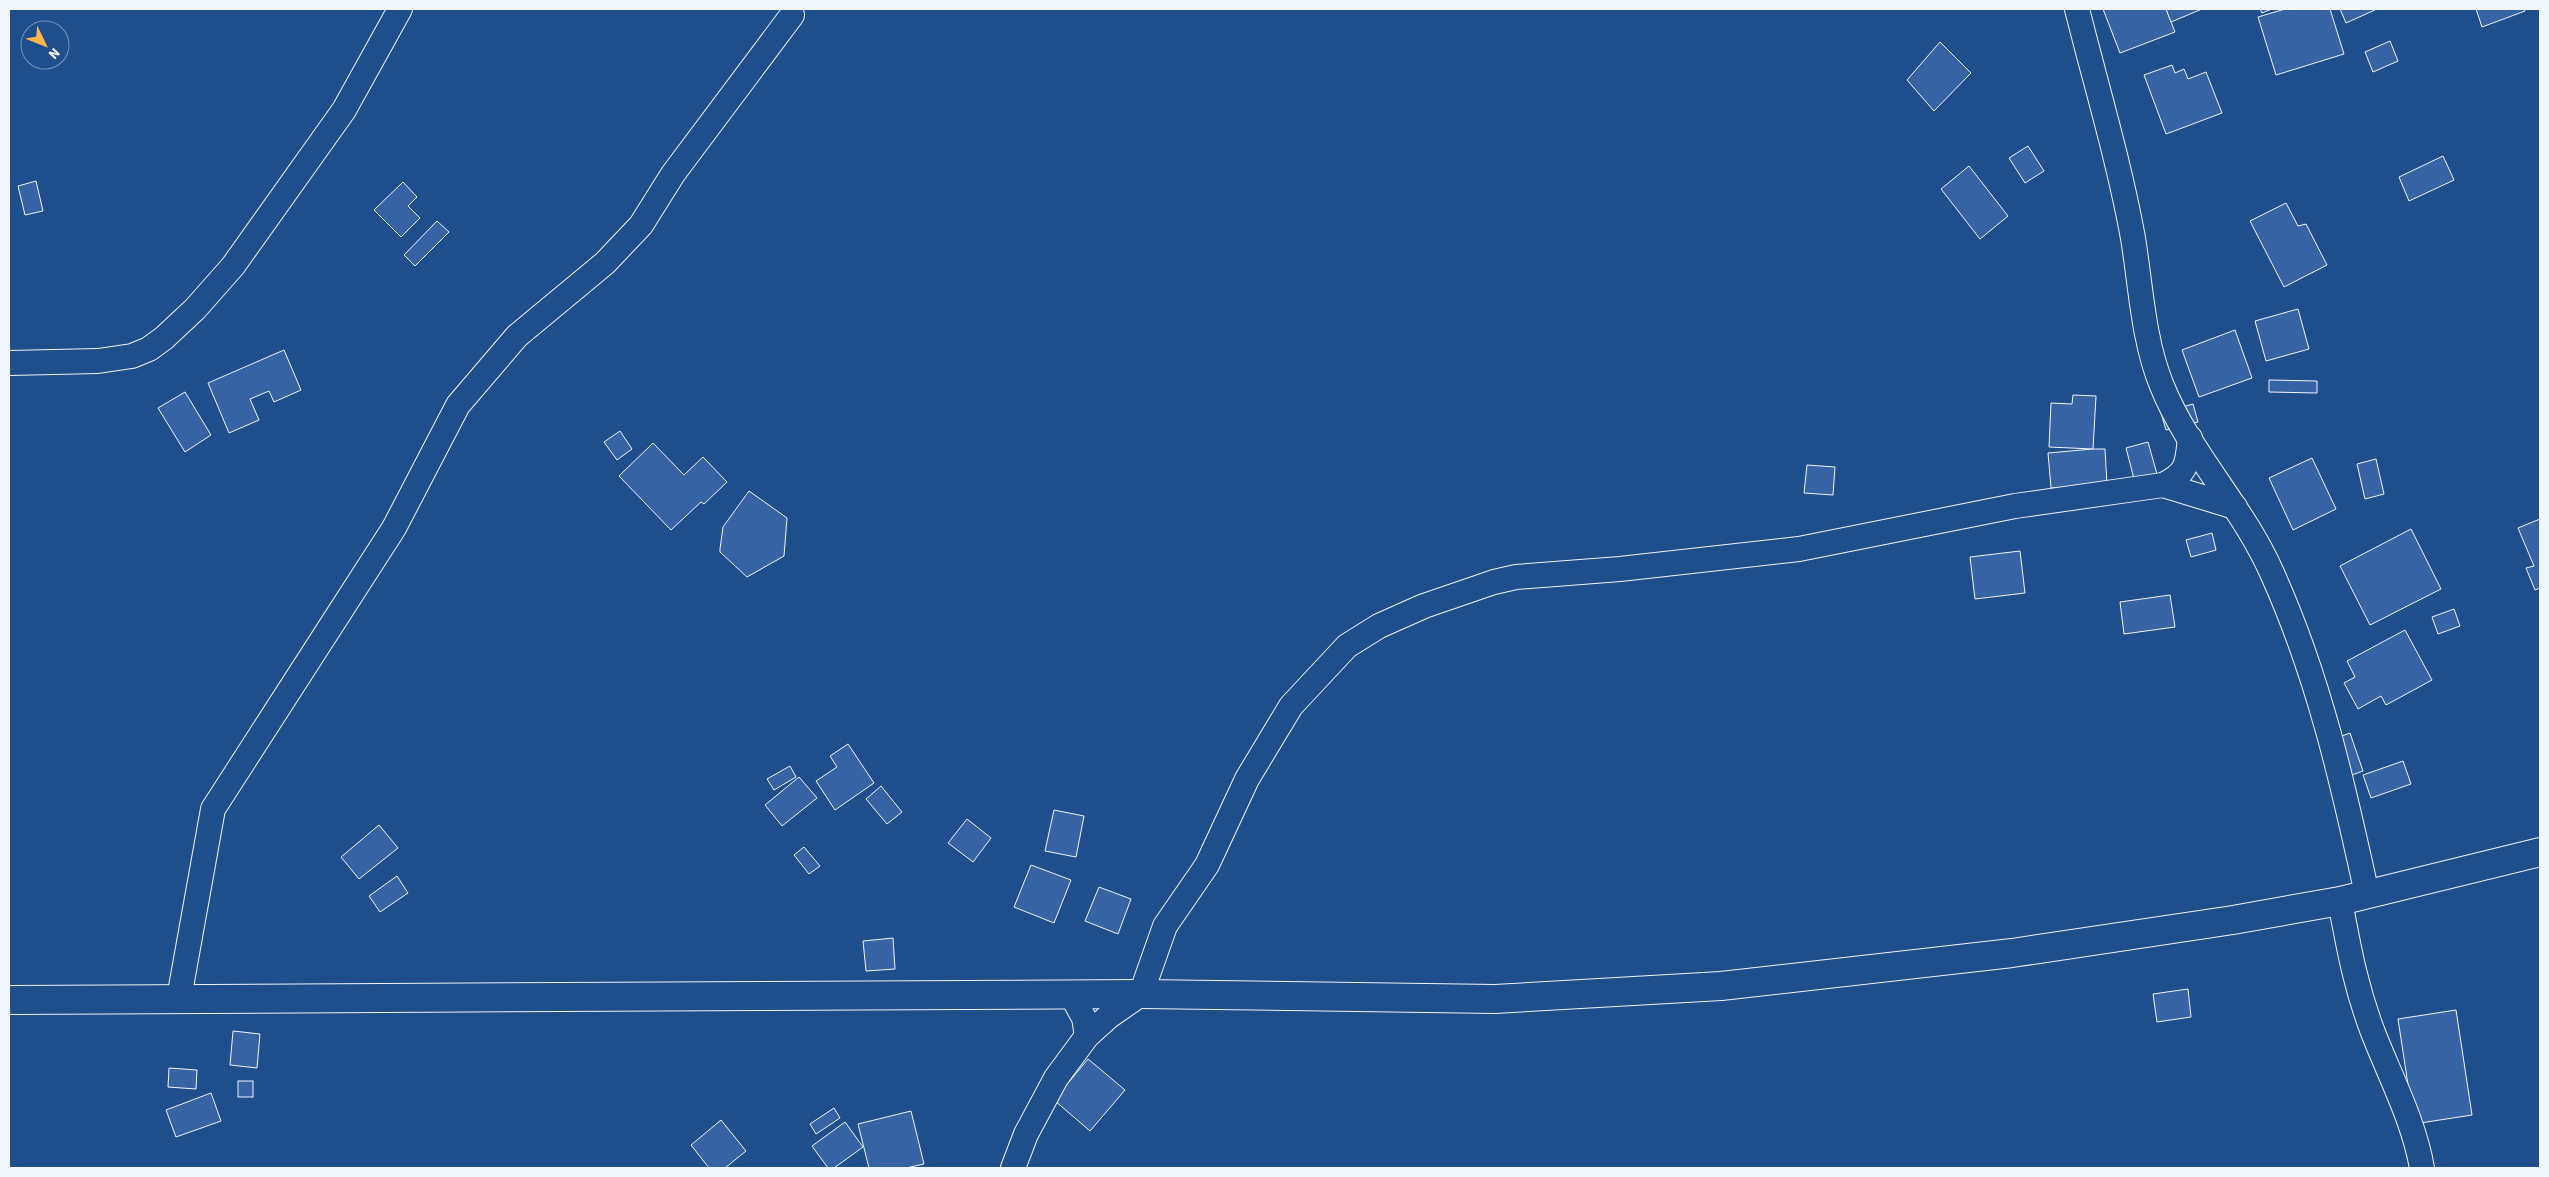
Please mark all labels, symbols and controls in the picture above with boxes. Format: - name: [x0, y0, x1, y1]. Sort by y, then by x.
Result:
- north arrow: [20, 20, 70, 70]
- text: N: [43, 43, 64, 63]

